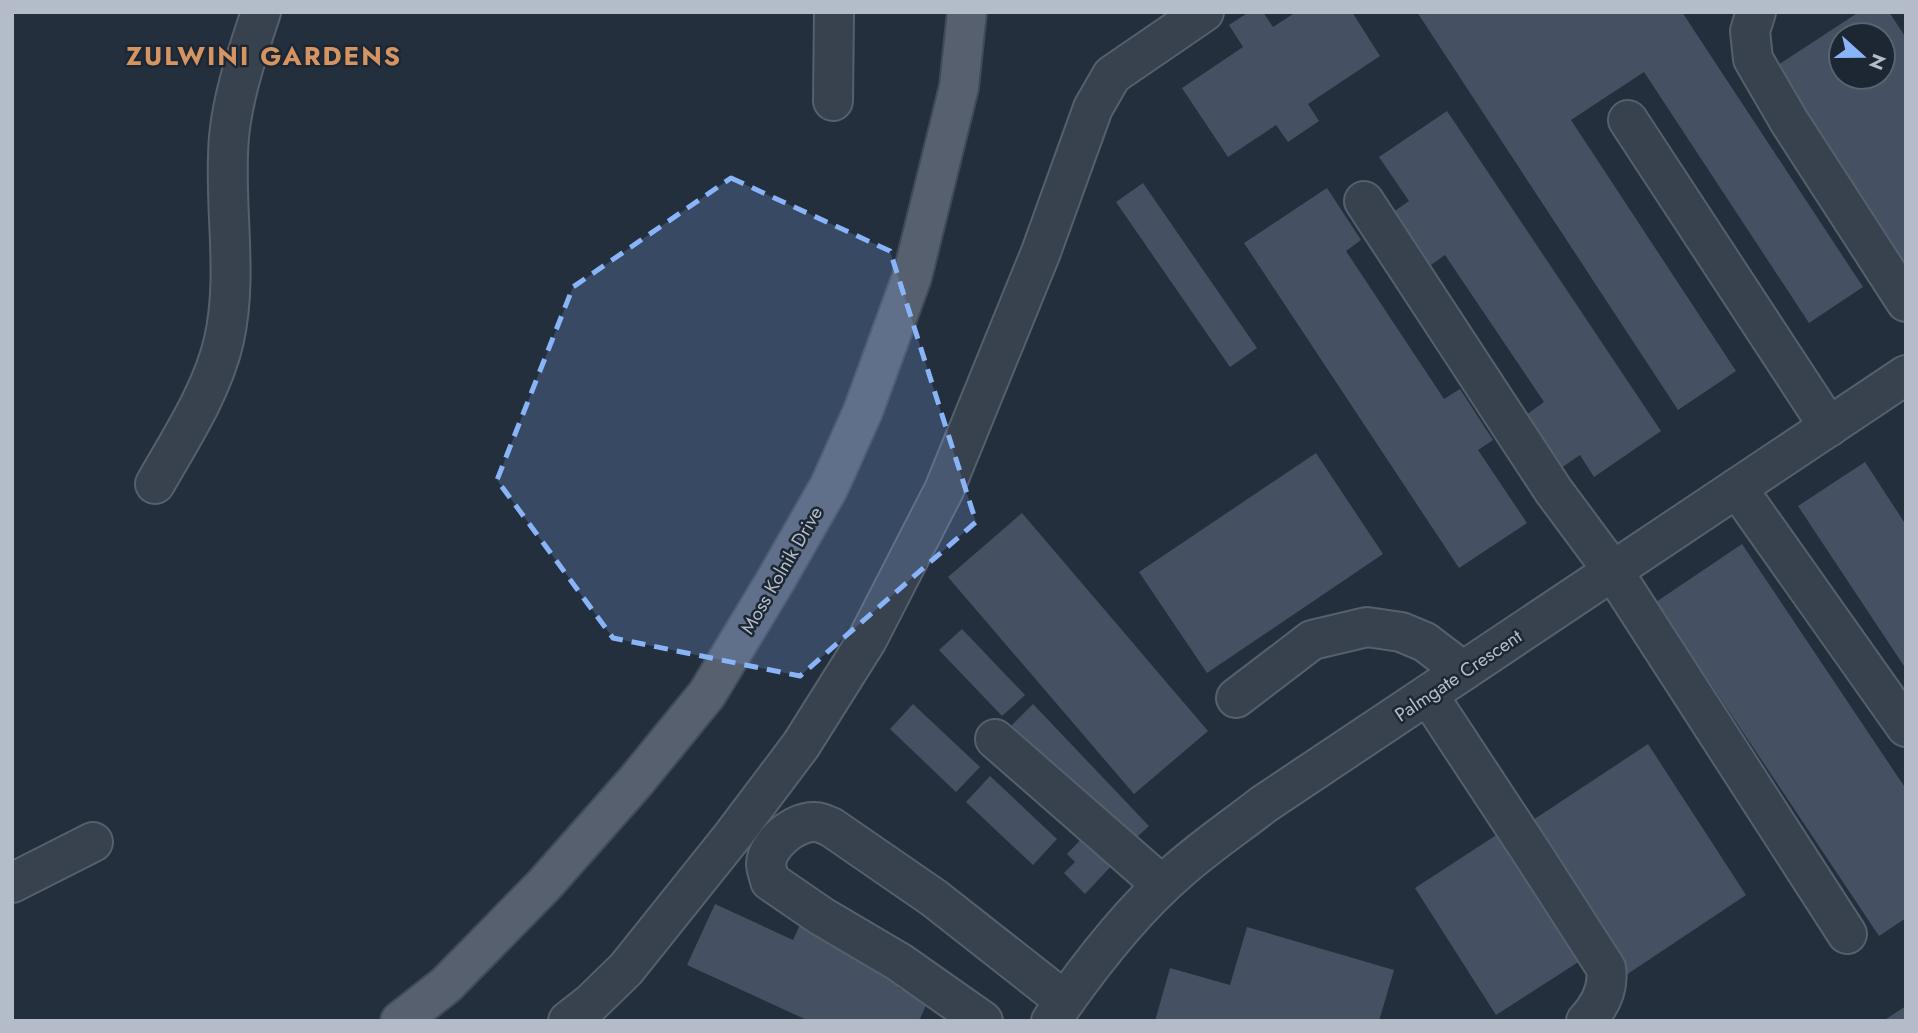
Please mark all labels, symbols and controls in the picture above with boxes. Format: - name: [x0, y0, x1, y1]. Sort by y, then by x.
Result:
- north arrow: [1827, 21, 1897, 91]
- district label: ZULWINI GARDENS: [126, 37, 402, 75]
- text: N: [1862, 50, 1893, 74]
- street label: Moss Kolnik Drive: [734, 501, 829, 639]
- street label: Palmgate Crescent: [1389, 623, 1528, 728]

